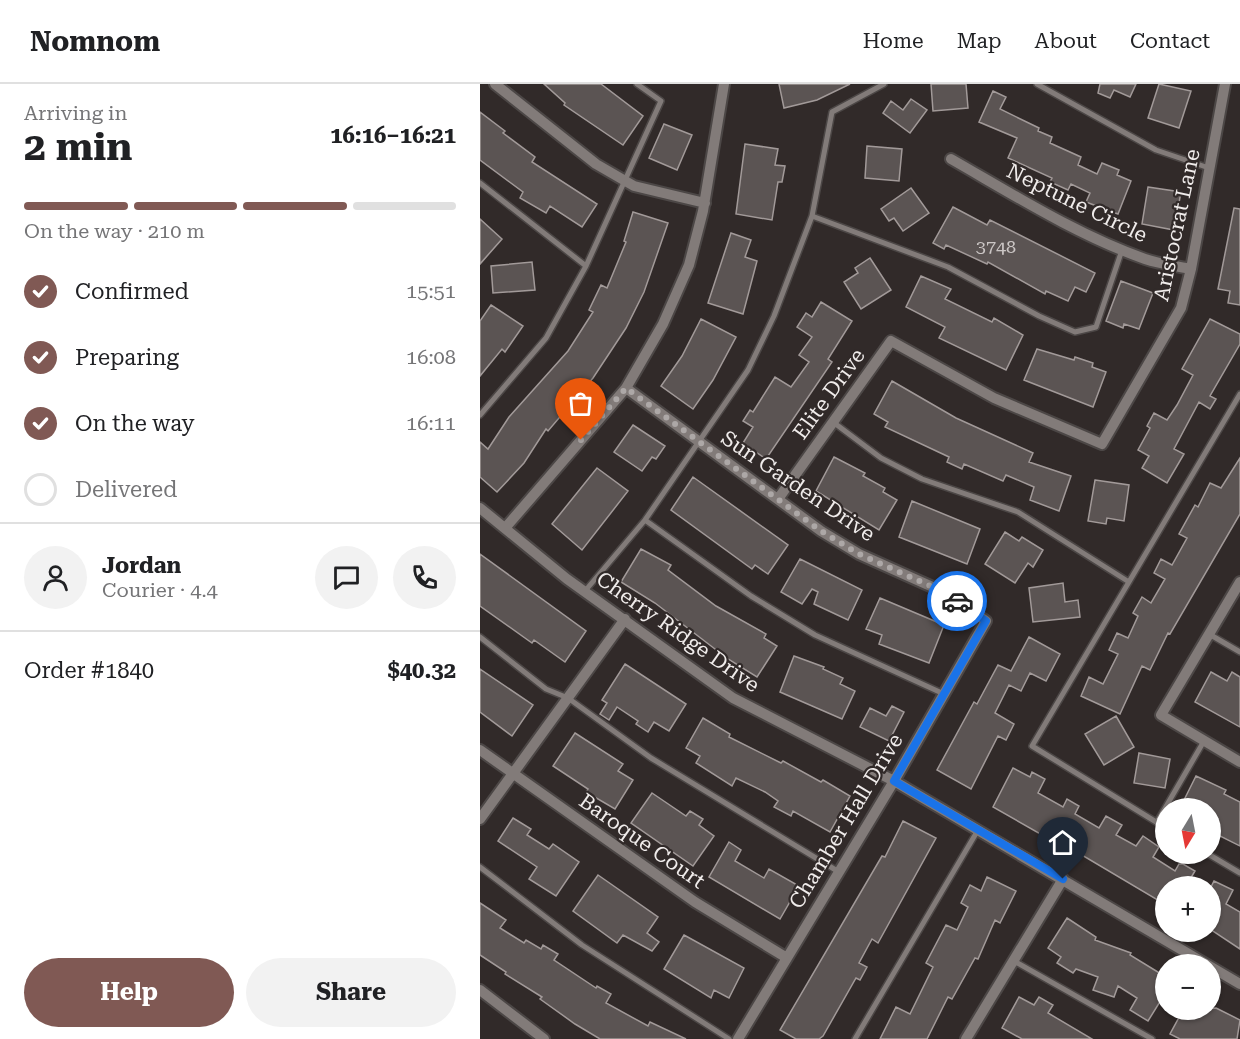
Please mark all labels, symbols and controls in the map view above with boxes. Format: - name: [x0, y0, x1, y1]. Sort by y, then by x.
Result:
- text: Nomnom: [30, 25, 160, 58]
- text: Home: [863, 29, 924, 53]
- text: Map: [957, 29, 1002, 53]
- text: About: [1035, 29, 1097, 53]
- text: Contact: [1130, 29, 1210, 53]
- text: Arriving in: [24, 101, 127, 125]
- text: 16:16–16:21: [330, 123, 456, 148]
- text: 2 min: [24, 124, 132, 170]
- street label: Aristocrat Lane: [1149, 147, 1205, 303]
- street label: Neptune Circle: [1003, 159, 1151, 247]
- text: On the way · 210 m: [24, 219, 205, 243]
- house number: 3748: [976, 236, 1016, 257]
- icon: check: [24, 275, 57, 308]
- text: Confirmed: [75, 279, 189, 304]
- text: 15:51: [406, 279, 456, 303]
- icon: check: [24, 341, 57, 374]
- street label: Elite Drive: [788, 344, 870, 444]
- text: Preparing: [75, 345, 179, 370]
- text: 16:08: [406, 345, 456, 369]
- pin: [555, 378, 606, 440]
- icon: bag: [564, 387, 597, 420]
- icon: check: [24, 407, 57, 440]
- text: On the way: [75, 411, 195, 436]
- text: 16:11: [406, 411, 456, 435]
- street label: Sun Garden Drive: [717, 426, 879, 546]
- text: Delivered: [75, 477, 177, 502]
- button: person: [24, 546, 87, 609]
- button: chat: [315, 546, 378, 609]
- button: phone: [393, 546, 456, 609]
- text: Jordan: [102, 553, 181, 578]
- street label: Cherry Ridge Drive: [592, 567, 764, 697]
- courier: [927, 571, 987, 631]
- text: Courier · 4.4: [102, 578, 218, 602]
- icon: car: [941, 585, 974, 618]
- text: Order #1840: [24, 658, 154, 683]
- text: $40.32: [387, 658, 456, 683]
- street label: Chamber Hall Drive: [784, 729, 908, 913]
- street label: Baroque Court: [575, 789, 710, 893]
- north arrow: [1155, 798, 1221, 864]
- map controls: [1155, 798, 1221, 1020]
- pin: [1037, 817, 1088, 879]
- icon: home: [1046, 826, 1079, 859]
- button: +: [1155, 876, 1221, 942]
- button: −: [1155, 954, 1221, 1020]
- button: Help: [24, 958, 234, 1027]
- button: Share: [246, 958, 456, 1027]

